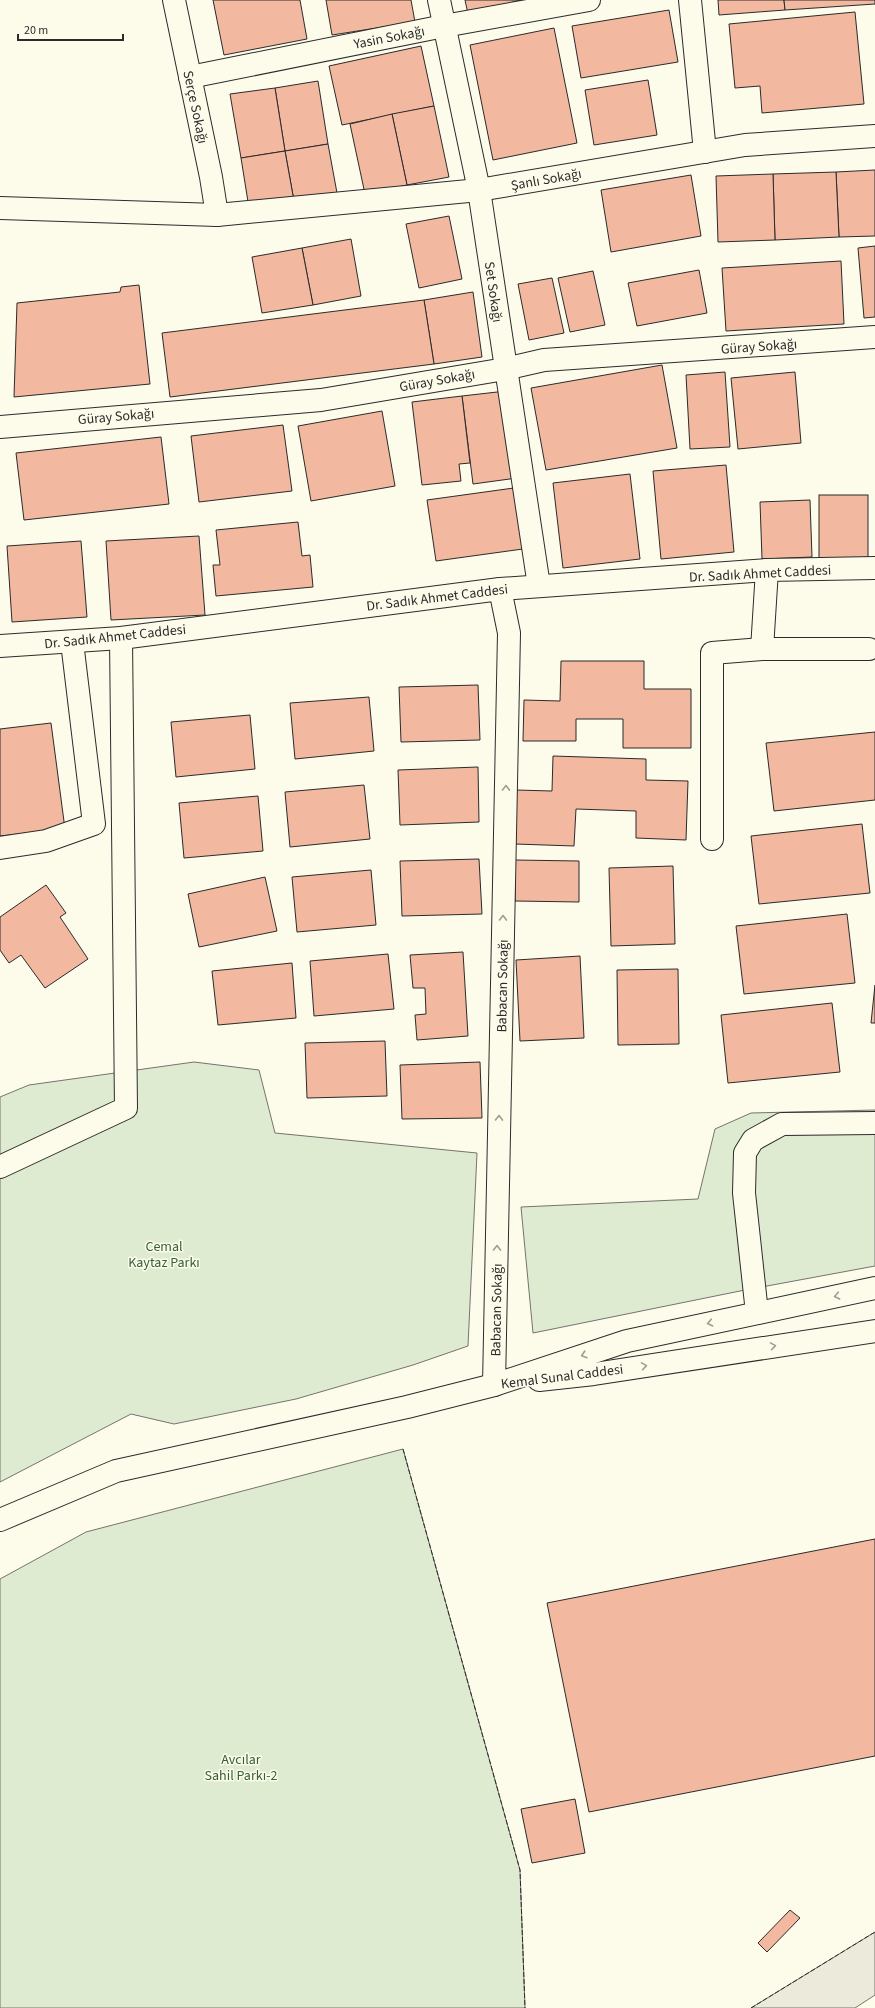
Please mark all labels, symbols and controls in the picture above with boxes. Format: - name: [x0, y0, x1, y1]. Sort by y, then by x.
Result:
- scale bar: [18, 16, 123, 42]
- street label: Yasin Sokağı: [351, 21, 426, 55]
- text: 20 m: [24, 22, 48, 39]
- street label: Serçe Sokağı: [178, 69, 213, 146]
- street label: Şanlı Sokağı: [509, 164, 583, 196]
- street label: Set Sokağı: [479, 260, 507, 324]
- street label: Güray Sokağı: [720, 334, 798, 360]
- street label: Güray Sokağı: [398, 364, 477, 397]
- street label: Güray Sokağı: [77, 404, 155, 430]
- street label: Dr. Sadık Ahmet Caddesi: [688, 560, 832, 588]
- street label: Dr. Sadık Ahmet Caddesi: [365, 579, 509, 617]
- street label: Dr. Sadık Ahmet Caddesi: [43, 620, 187, 654]
- one-way arrow: [502, 785, 510, 791]
- one-way arrow: [499, 915, 508, 921]
- street label: Babacan Sokağı: [492, 939, 514, 1033]
- one-way arrow: [495, 1115, 504, 1121]
- park label: Cemal Kaytaz Parkı: [128, 1237, 200, 1273]
- one-way arrow: [493, 1245, 501, 1251]
- street label: Babacan Sokağı: [486, 1263, 508, 1357]
- one-way arrow: [834, 1291, 840, 1300]
- one-way arrow: [706, 1319, 713, 1327]
- one-way arrow: [770, 1342, 776, 1351]
- one-way arrow: [580, 1351, 587, 1359]
- street label: Kemal Sunal Caddesi: [500, 1360, 624, 1394]
- one-way arrow: [641, 1362, 647, 1371]
- park label: Avcılar Sahil Parkı-2: [205, 1750, 277, 1786]

